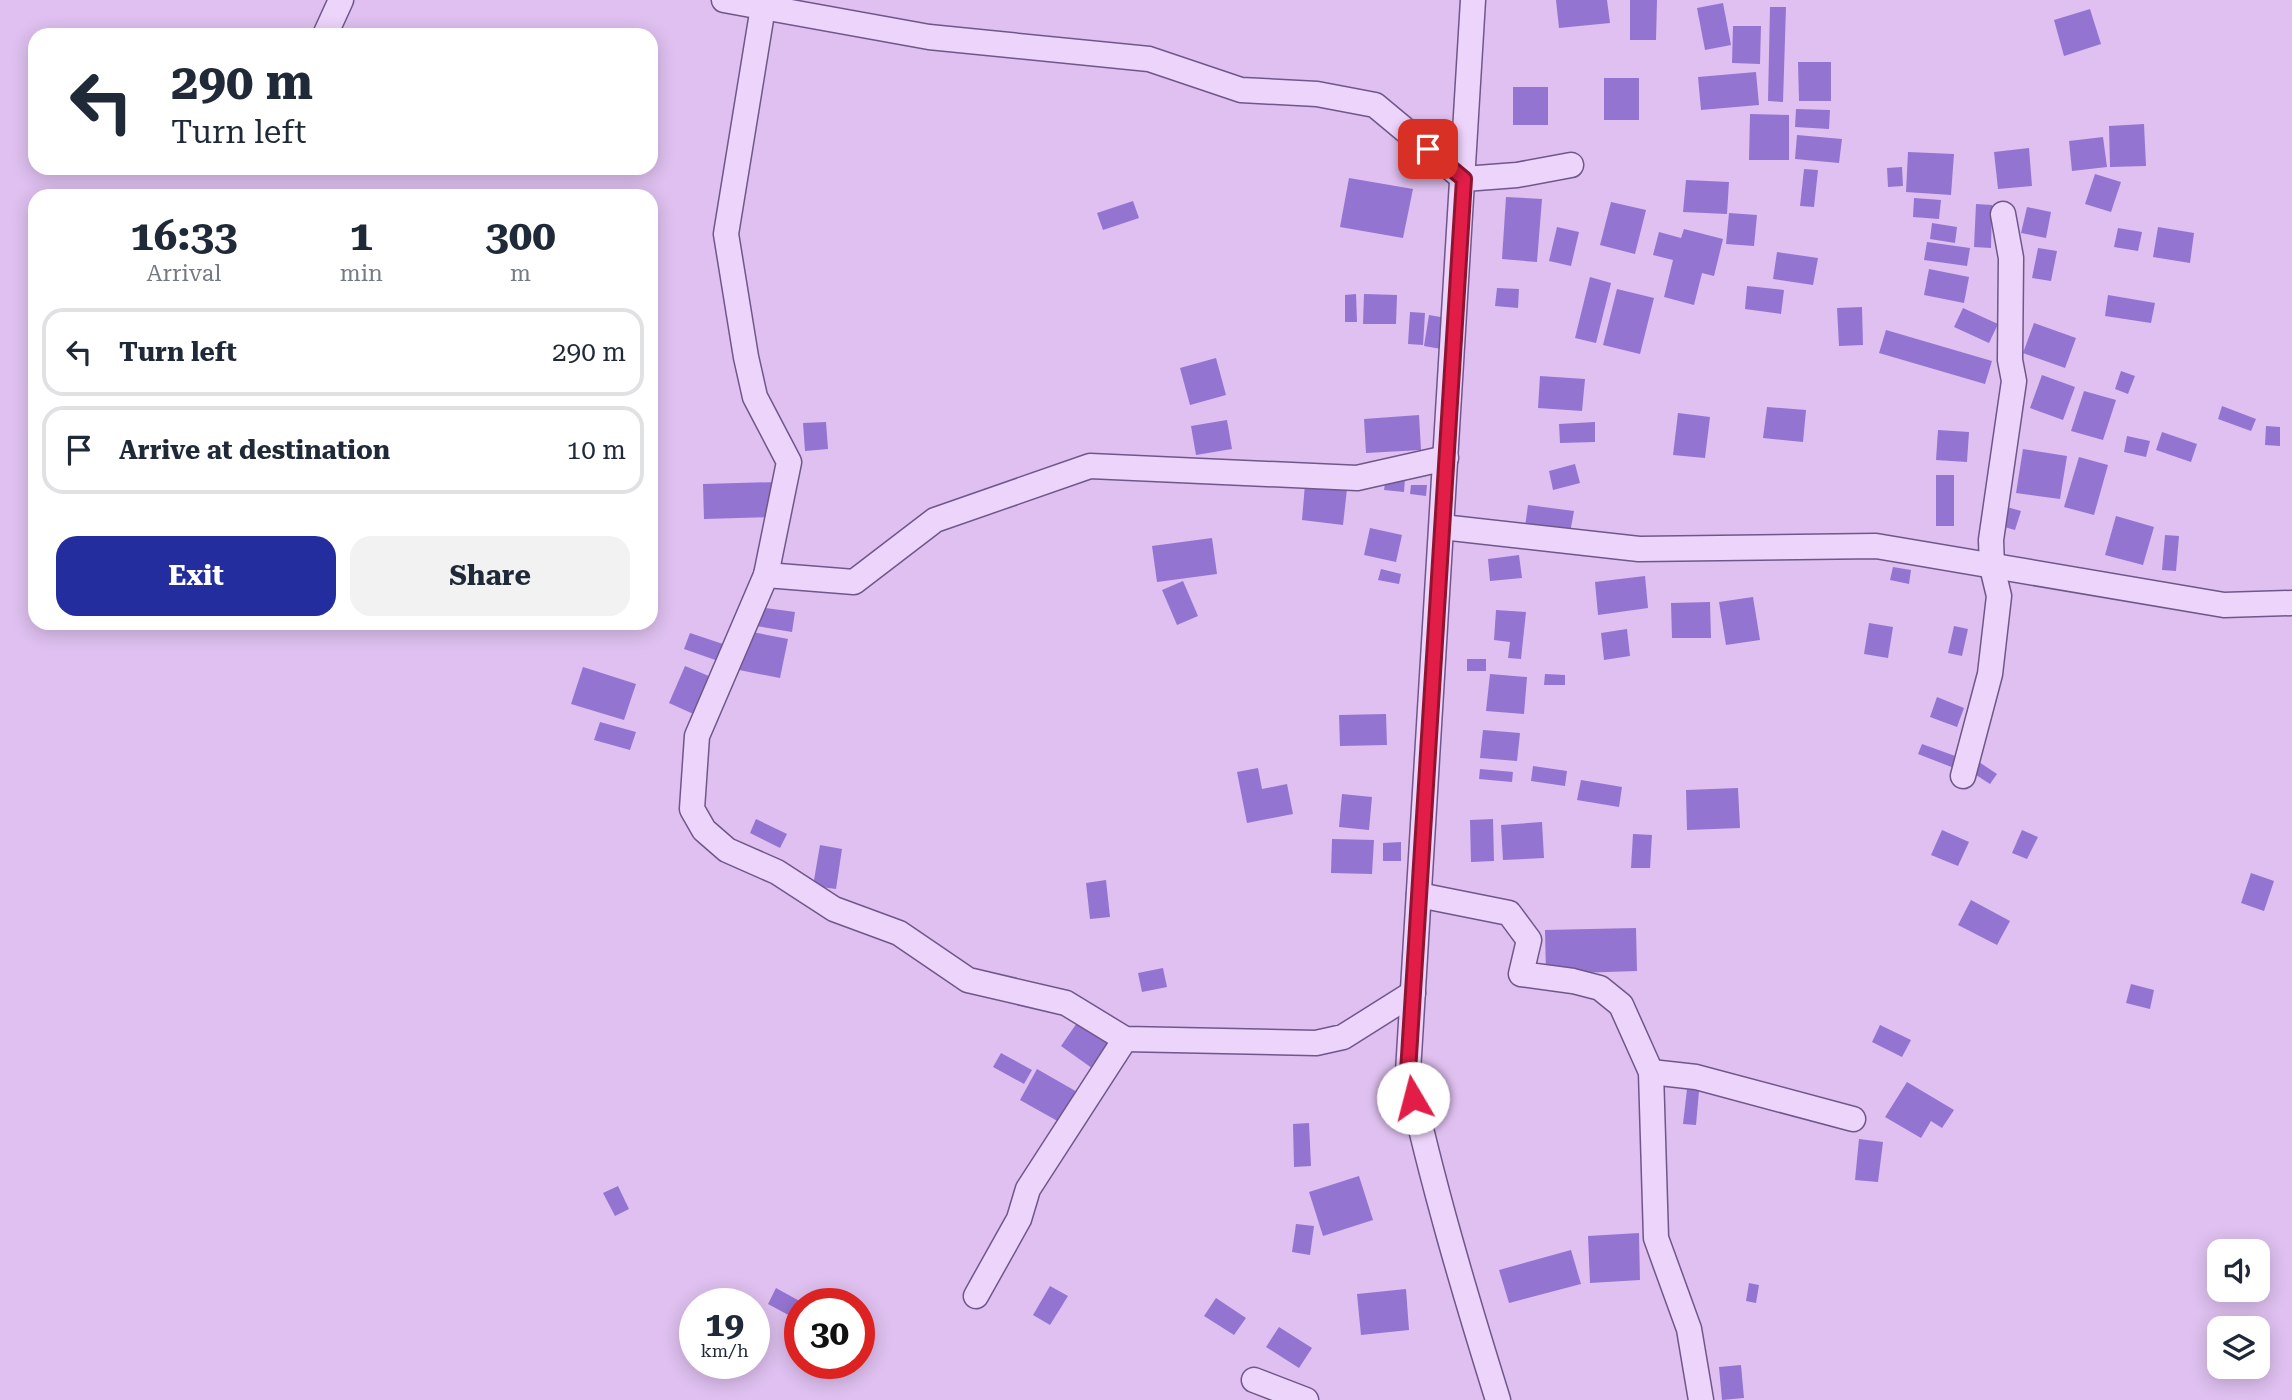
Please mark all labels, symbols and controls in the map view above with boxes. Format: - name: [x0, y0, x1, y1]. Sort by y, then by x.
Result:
- text: 290 m: [171, 54, 313, 111]
- icon: left: [56, 56, 147, 147]
- text: Turn left: [171, 113, 306, 151]
- pin: [1398, 119, 1458, 179]
- icon: arrive: [1409, 130, 1447, 168]
- text: 16:33: [130, 211, 237, 260]
- text: 1: [350, 211, 373, 260]
- text: 300: [485, 211, 556, 260]
- text: Arrival: [146, 260, 221, 287]
- text: min: [340, 260, 383, 287]
- text: m: [510, 260, 531, 287]
- icon: left: [60, 333, 98, 371]
- text: Turn left: [119, 337, 237, 367]
- text: 290 m: [552, 337, 626, 367]
- icon: arrive: [60, 431, 98, 469]
- text: Arrive at destination: [119, 435, 390, 465]
- text: 10 m: [567, 435, 626, 465]
- button: Exit: [56, 536, 336, 616]
- button: Share: [350, 536, 630, 616]
- position arrow: [1376, 1061, 1450, 1135]
- map controls: [2207, 1239, 2270, 1379]
- button: sound: [2207, 1239, 2270, 1302]
- speed limit sign: 30: [784, 1288, 875, 1379]
- text: 19: [705, 1304, 744, 1345]
- button: layers: [2207, 1316, 2270, 1379]
- text: km/h: [700, 1340, 749, 1361]

